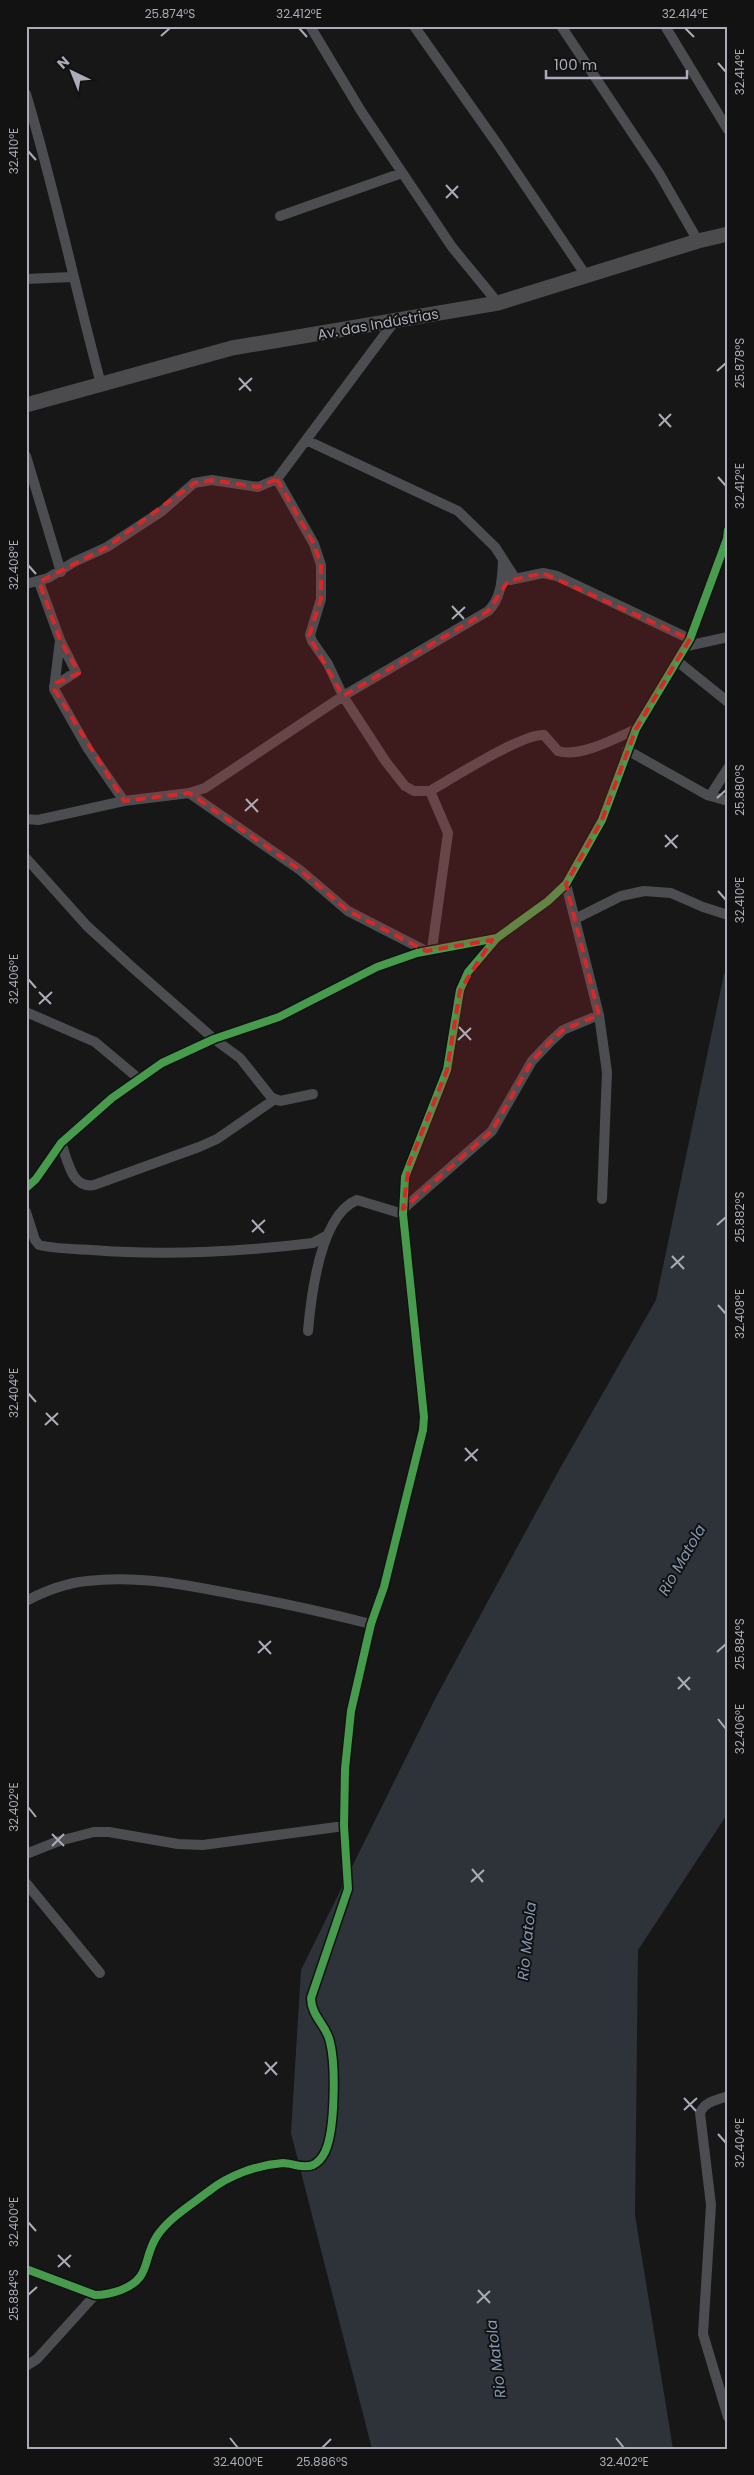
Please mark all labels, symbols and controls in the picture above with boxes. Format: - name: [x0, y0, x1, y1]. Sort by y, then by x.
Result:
- text: 25.874°S: [145, 5, 195, 22]
- text: 32.412°E: [276, 5, 322, 22]
- text: 32.414°E: [662, 5, 708, 22]
- north arrow: [48, 48, 98, 98]
- scale bar: [546, 48, 688, 80]
- text: 32.414°E: [731, 49, 748, 95]
- text: N: [52, 52, 74, 73]
- text: 100 m: [554, 54, 597, 75]
- text: 32.410°E: [5, 128, 22, 174]
- street label: Av. das Indústrias: [316, 304, 440, 344]
- text: 25.878°S: [731, 338, 748, 388]
- text: 32.412°E: [731, 463, 748, 509]
- text: 32.408°E: [5, 540, 22, 590]
- text: 25.880°S: [731, 764, 748, 816]
- text: 32.410°E: [731, 877, 748, 923]
- text: 32.406°E: [5, 954, 22, 1004]
- text: 25.882°S: [731, 1192, 748, 1242]
- text: 32.408°E: [731, 1289, 748, 1339]
- text: 32.404°E: [5, 1368, 22, 1418]
- water label: Rio Matola: [653, 1520, 710, 1599]
- text: 25.884°S: [731, 1618, 748, 1670]
- text: 32.406°E: [731, 1704, 748, 1754]
- text: 32.402°E: [5, 1782, 22, 1832]
- water label: Rio Matola: [512, 1901, 541, 1981]
- text: 32.404°E: [731, 2118, 748, 2168]
- text: 32.400°E: [5, 2197, 22, 2247]
- text: 25.884°S: [5, 2269, 22, 2321]
- water label: Rio Matola: [480, 2319, 511, 2399]
- text: 32.400°E: [213, 2453, 263, 2470]
- text: 25.886°S: [296, 2453, 348, 2470]
- text: 32.402°E: [599, 2453, 649, 2470]

